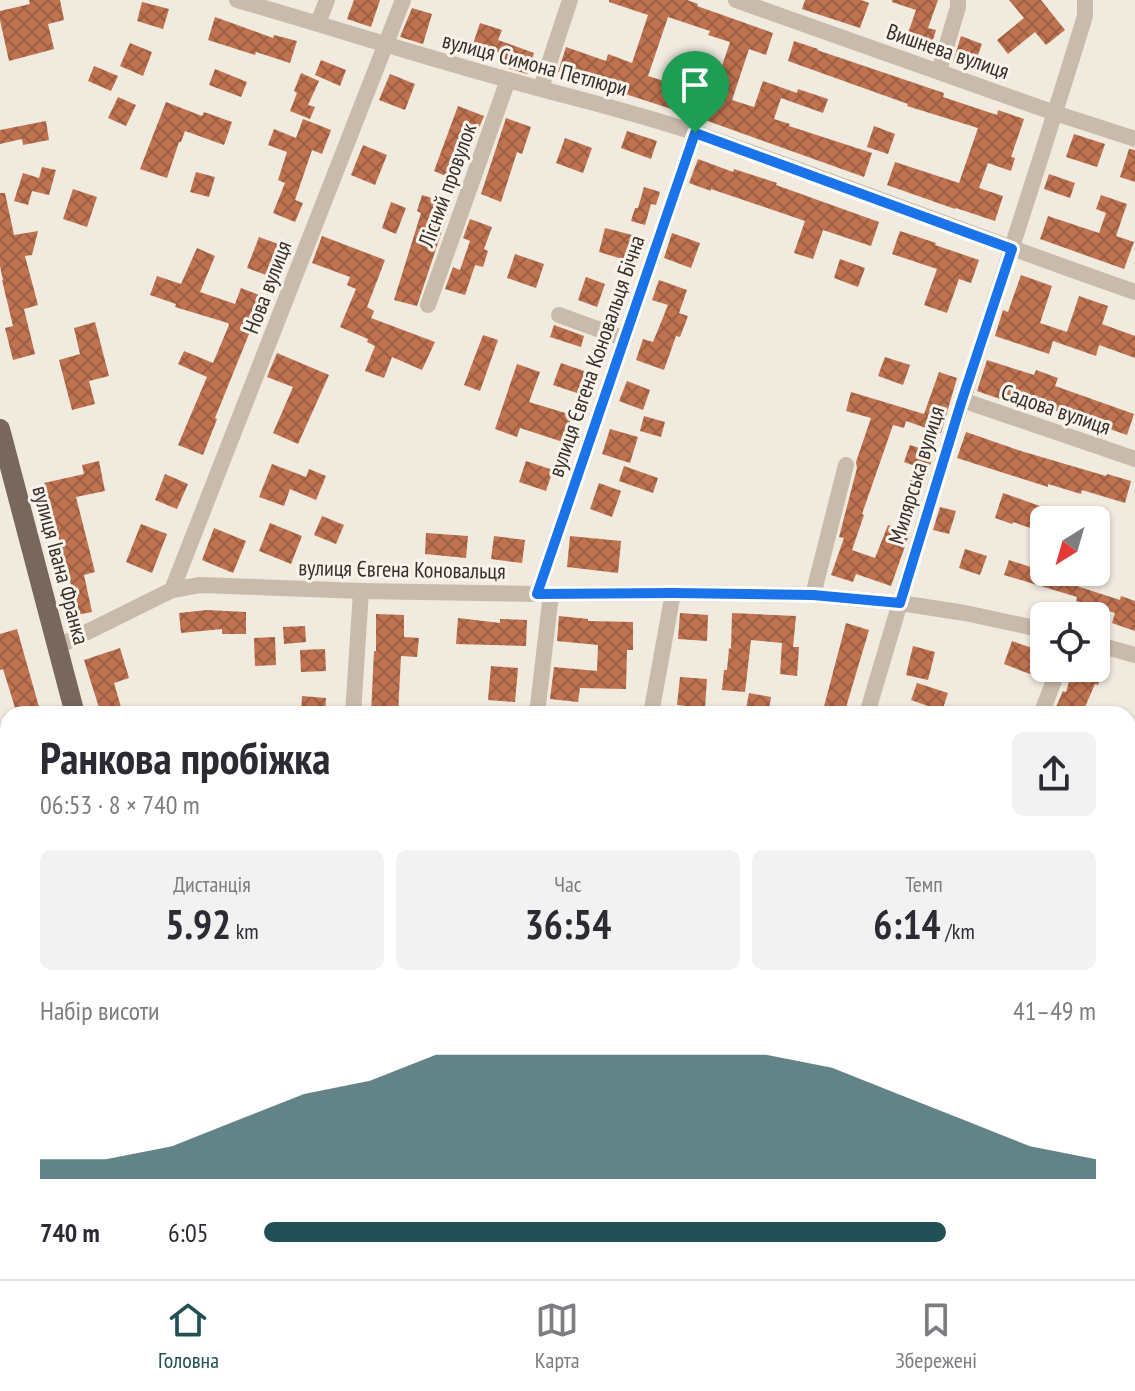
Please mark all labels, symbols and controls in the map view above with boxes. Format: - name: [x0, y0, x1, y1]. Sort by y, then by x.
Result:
- street label: Вишнева вулиця: [883, 17, 1013, 85]
- street label: вулиця Симона Петлюри: [439, 26, 631, 102]
- pin: [661, 51, 729, 133]
- icon: arrive: [673, 63, 717, 107]
- street label: Лісний провулок: [411, 119, 482, 252]
- street label: вулиця Євгена Коновальця Бічна: [541, 232, 651, 480]
- street label: Нова вулиця: [236, 237, 298, 337]
- street label: Садова вулиця: [998, 377, 1114, 441]
- street label: Милярська вулиця: [882, 403, 950, 547]
- street label: вулиця Івана Франка: [26, 482, 96, 648]
- north arrow: [1030, 506, 1110, 586]
- map controls: [1030, 506, 1110, 682]
- street label: вулиця Євгена Коновальця: [298, 553, 506, 585]
- button: locate: [1030, 602, 1110, 682]
- text: Ранкова пробіжка: [40, 729, 331, 786]
- button: share: [1012, 732, 1096, 816]
- text: 06:53 · 8 × 740 m: [40, 788, 200, 821]
- text: Дистанція: [173, 870, 251, 898]
- text: Час: [554, 870, 582, 898]
- text: Темп: [905, 870, 943, 898]
- text: 5.92: [165, 898, 231, 950]
- text: 36:54: [525, 898, 611, 950]
- text: 6:14: [873, 898, 941, 950]
- text: km: [231, 917, 259, 945]
- text: /km: [941, 917, 975, 945]
- text: Набір висоти: [40, 994, 159, 1027]
- text: 41–49 m: [1013, 994, 1096, 1027]
- text: 740 m: [40, 1216, 100, 1249]
- text: 6:05: [168, 1216, 208, 1249]
- tab: Головна: [158, 1298, 219, 1374]
- tab: Карта: [535, 1298, 580, 1374]
- tab: Збережені: [895, 1298, 977, 1374]

